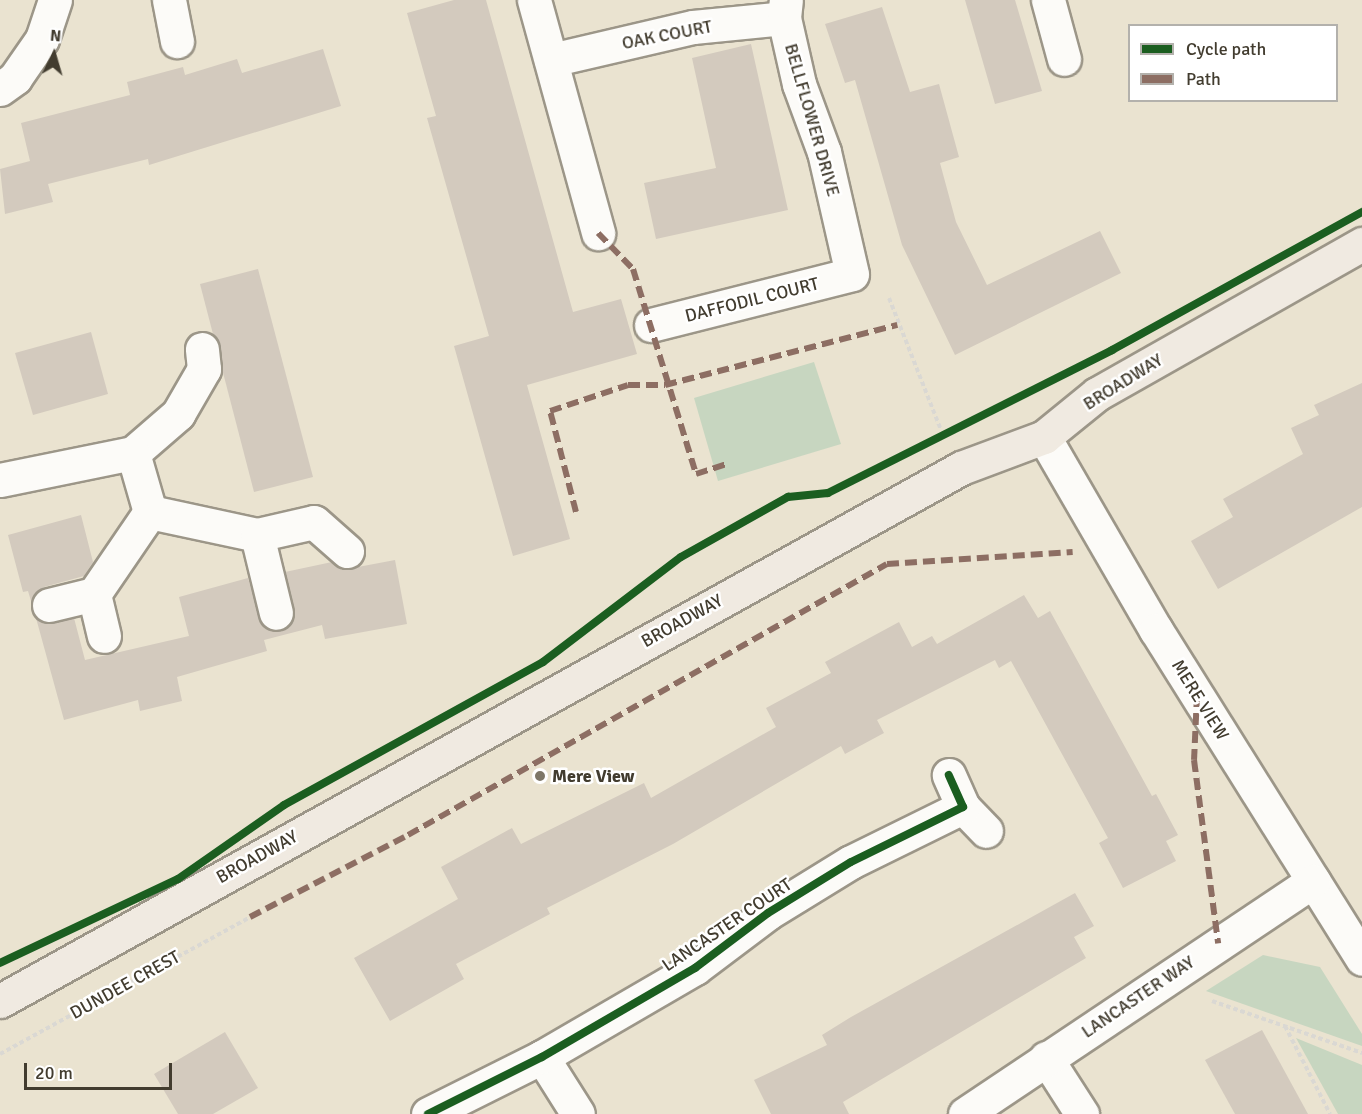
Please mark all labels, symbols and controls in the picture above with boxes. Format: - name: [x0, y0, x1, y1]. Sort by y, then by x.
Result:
- street label: OAK COURT: [620, 16, 714, 54]
- north arrow: [24, 24, 84, 84]
- legend: [1128, 24, 1338, 102]
- text: N: [49, 26, 62, 47]
- text: Cycle path: [1186, 38, 1266, 60]
- street label: BELLFLOWER DRIVE: [780, 41, 844, 199]
- text: Path: [1186, 68, 1221, 90]
- street label: DAFFODIL COURT: [683, 273, 821, 327]
- street label: BROADWAY: [1079, 349, 1167, 415]
- street label: BROADWAY: [638, 590, 726, 652]
- street label: MERE VIEW: [1167, 656, 1233, 744]
- place label: Mere View: [552, 765, 634, 787]
- marker: Mere View: [533, 769, 547, 783]
- street label: BROADWAY: [213, 826, 301, 888]
- street label: LANCASTER COURT: [658, 874, 796, 976]
- street label: DUNDEE CREST: [66, 946, 184, 1024]
- street label: LANCASTER WAY: [1077, 951, 1199, 1043]
- scale bar: [27, 1051, 176, 1089]
- text: 20 m: [35, 1062, 73, 1084]

